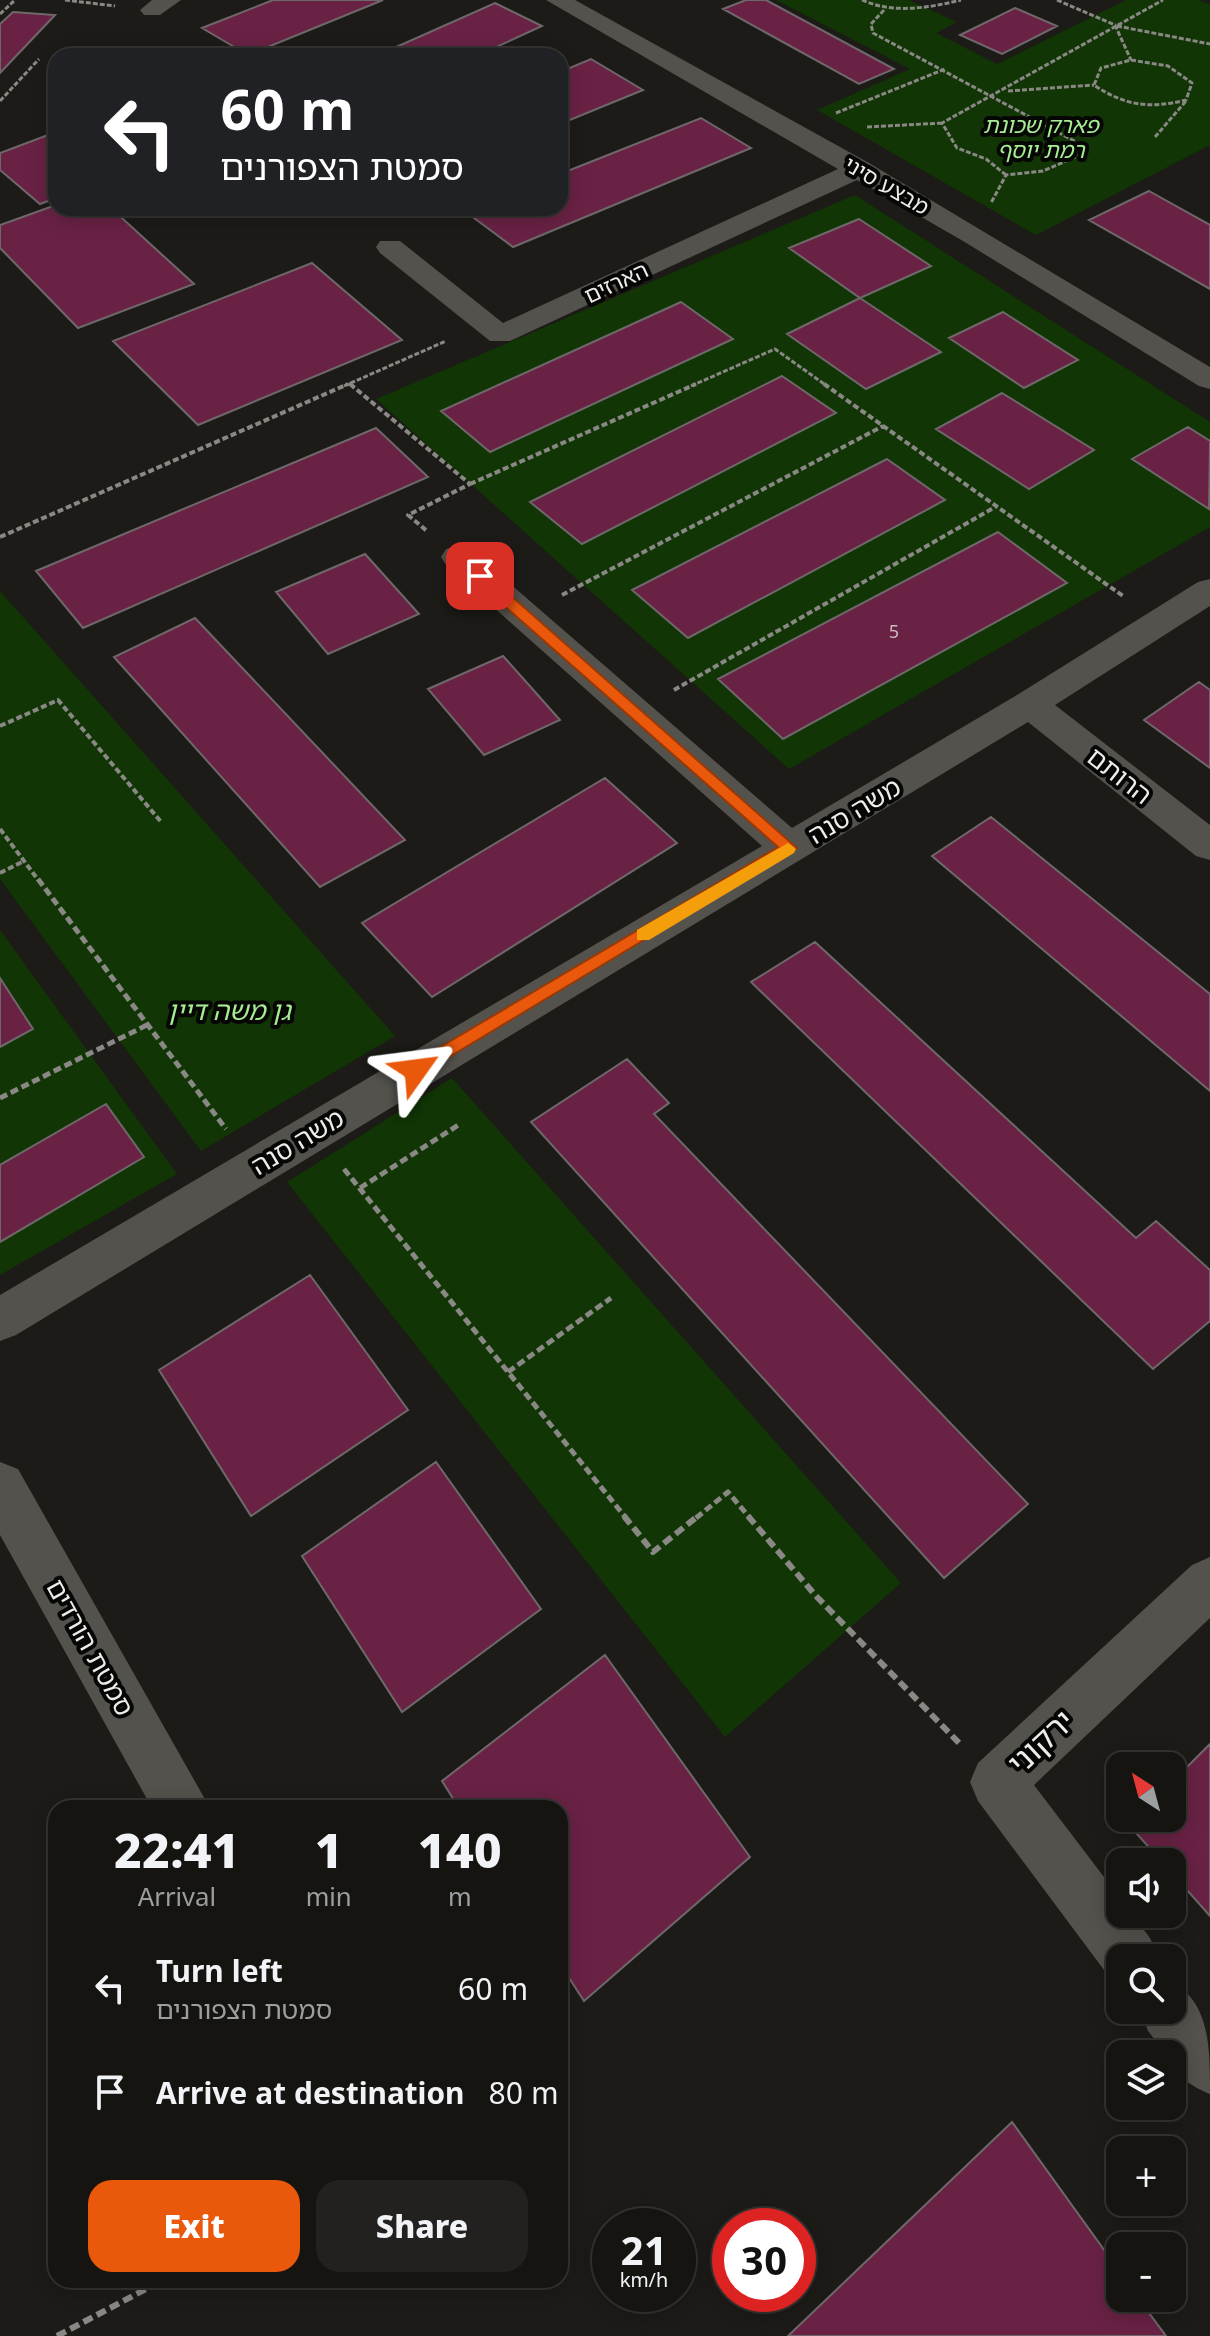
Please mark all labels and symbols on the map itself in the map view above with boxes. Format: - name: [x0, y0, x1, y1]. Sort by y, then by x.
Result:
- park label: פארק שכונת רמת יוסף: [983, 110, 1100, 164]
- street label: מבצע סיני: [839, 149, 935, 221]
- street label: הארזים: [579, 255, 653, 309]
- pin: [446, 542, 514, 610]
- house number: 5: [889, 619, 899, 643]
- street label: הרותם: [1080, 738, 1160, 812]
- street label: משה סנה: [801, 768, 907, 852]
- park label: גן משה דיין: [168, 992, 293, 1028]
- position arrow: [374, 1028, 458, 1112]
- street label: משה סנה: [244, 1099, 350, 1183]
- street label: סמטת הורדים: [39, 1572, 143, 1722]
- street label: ירקוני: [997, 1699, 1083, 1783]
- north arrow: [1106, 1752, 1186, 1832]
- speed limit sign: 30: [712, 2208, 816, 2312]

